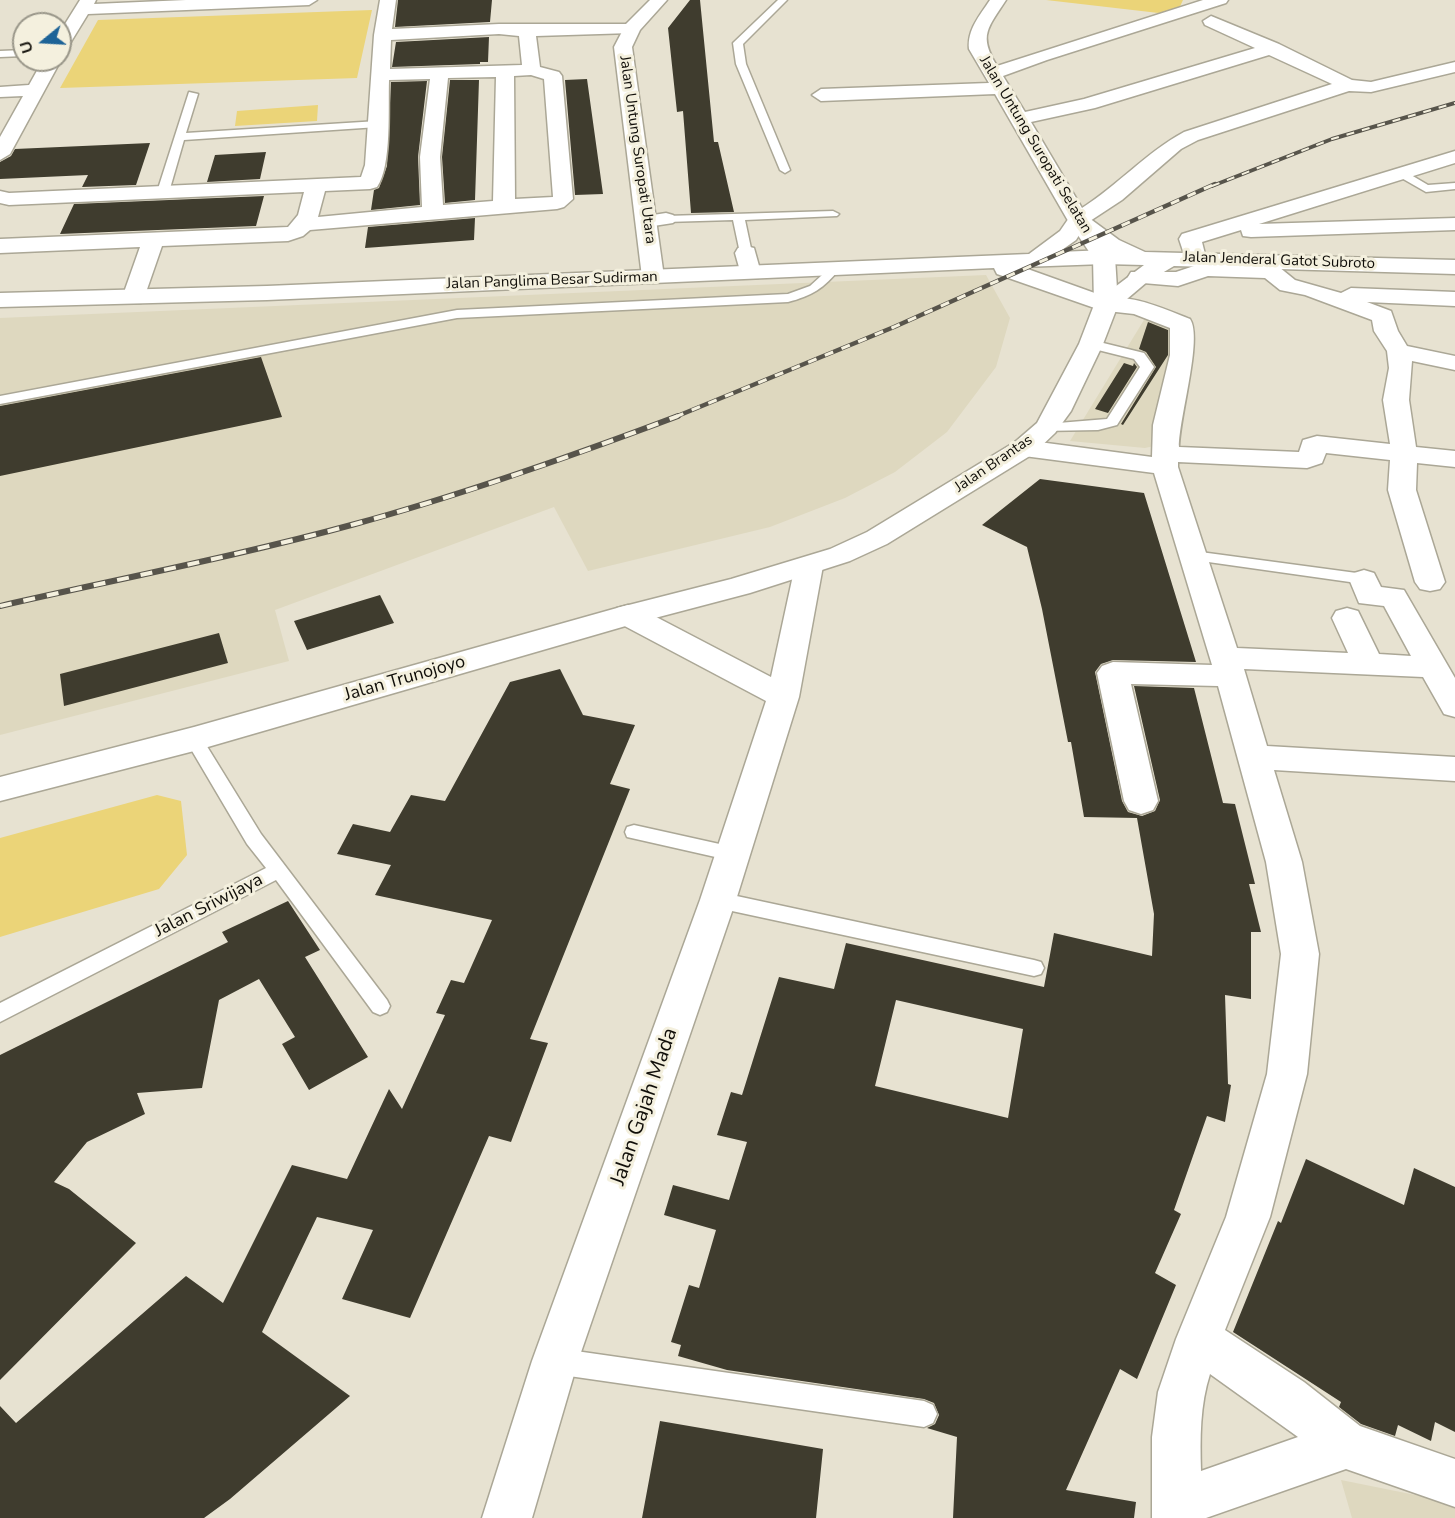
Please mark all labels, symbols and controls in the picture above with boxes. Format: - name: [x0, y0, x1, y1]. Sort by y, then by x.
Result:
- north arrow: [12, 12, 72, 72]
- text: U: [14, 38, 39, 56]
- street label: Jalan Untung Suropati Selatan: [975, 53, 1095, 237]
- street label: Jalan Untung Suropati Utara: [615, 55, 659, 245]
- street label: Jalan Jenderal Gatot Subroto: [1183, 249, 1375, 273]
- street label: Jalan Panglima Besar Sudirman: [446, 268, 658, 294]
- street label: Jalan Brantas: [952, 431, 1036, 497]
- street label: Jalan Trunojoyo: [342, 651, 468, 707]
- street label: Jalan Sriwijaya: [151, 870, 267, 942]
- street label: Jalan Gajah Mada: [606, 1025, 684, 1189]

